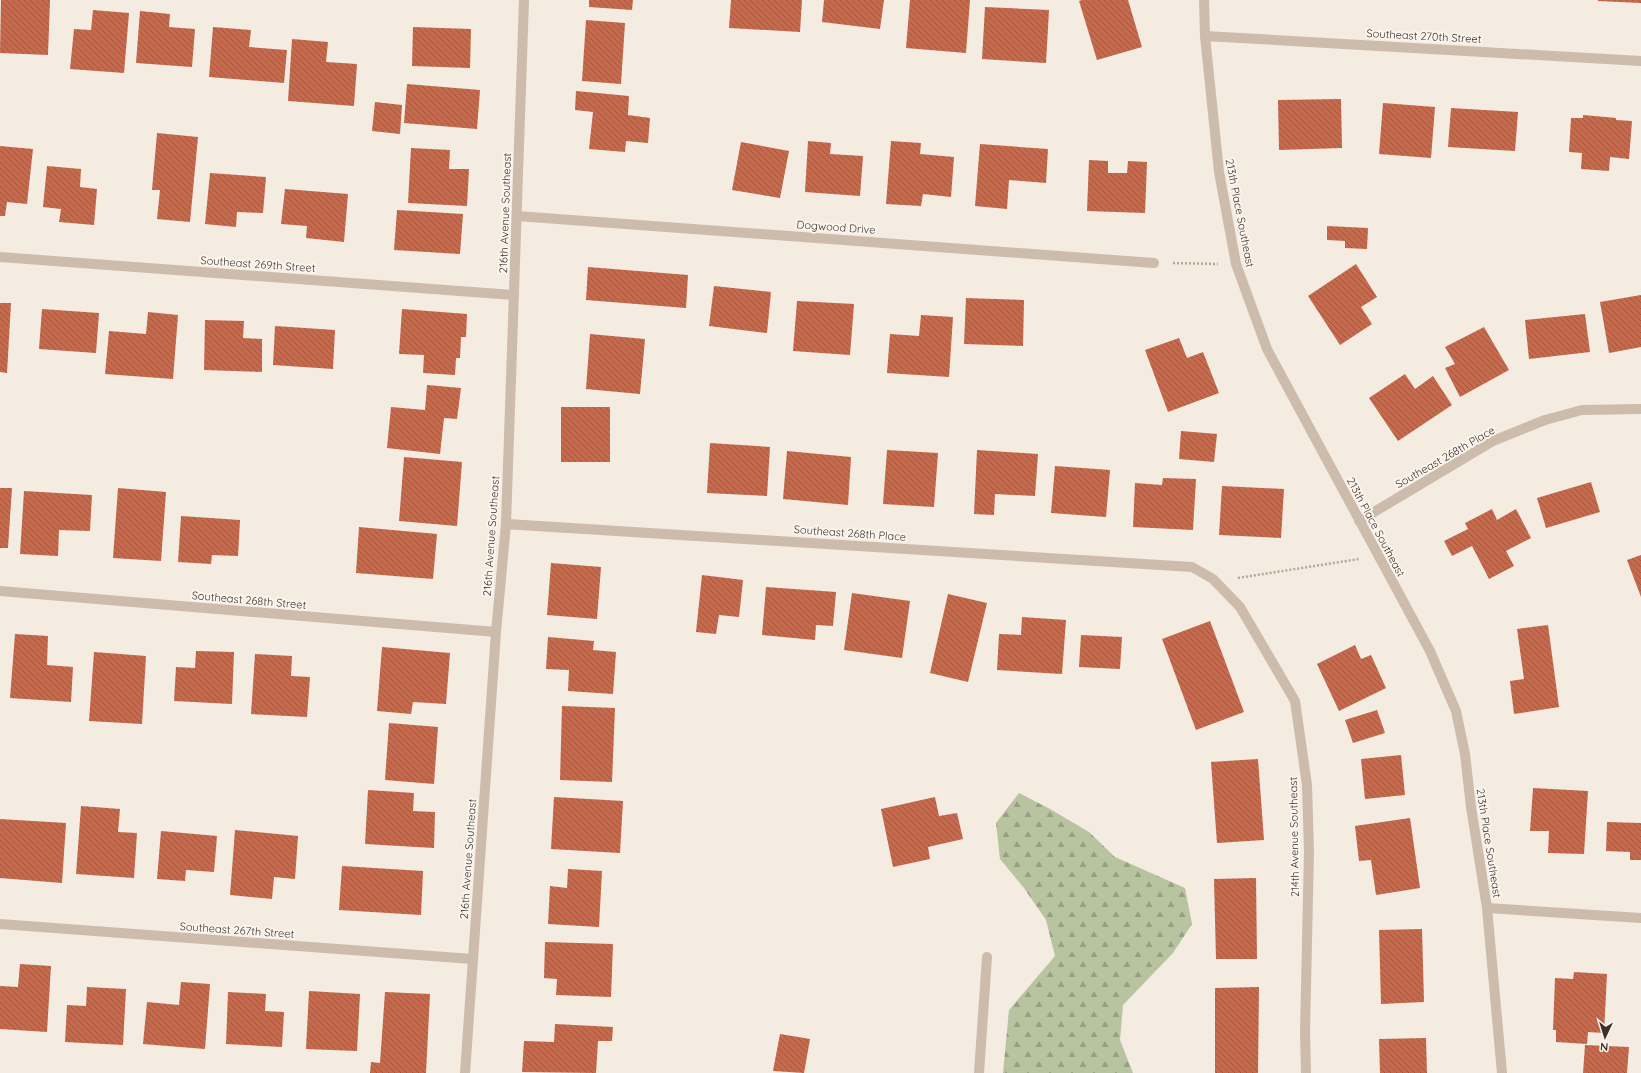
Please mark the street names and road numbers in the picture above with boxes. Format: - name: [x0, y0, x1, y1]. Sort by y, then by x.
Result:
- street label: Southeast 270th Street: [1366, 26, 1482, 46]
- street label: 216th Avenue Southeast: [496, 152, 514, 273]
- street label: 213th Place Southeast: [1223, 157, 1257, 269]
- street label: Dogwood Drive: [796, 217, 876, 237]
- street label: Southeast 269th Street: [200, 253, 316, 275]
- street label: Southeast 268th Place: [1393, 423, 1497, 491]
- street label: 216th Avenue Southeast: [480, 475, 502, 597]
- street label: 213th Place Southeast: [1344, 475, 1408, 579]
- street label: Southeast 268th Place: [793, 522, 907, 544]
- street label: Southeast 268th Street: [191, 588, 307, 612]
- street label: 214th Avenue Southeast: [1286, 776, 1302, 897]
- street label: 213th Place Southeast: [1473, 787, 1505, 899]
- street label: 216th Avenue Southeast: [457, 798, 479, 920]
- street label: Southeast 267th Street: [179, 919, 295, 941]

